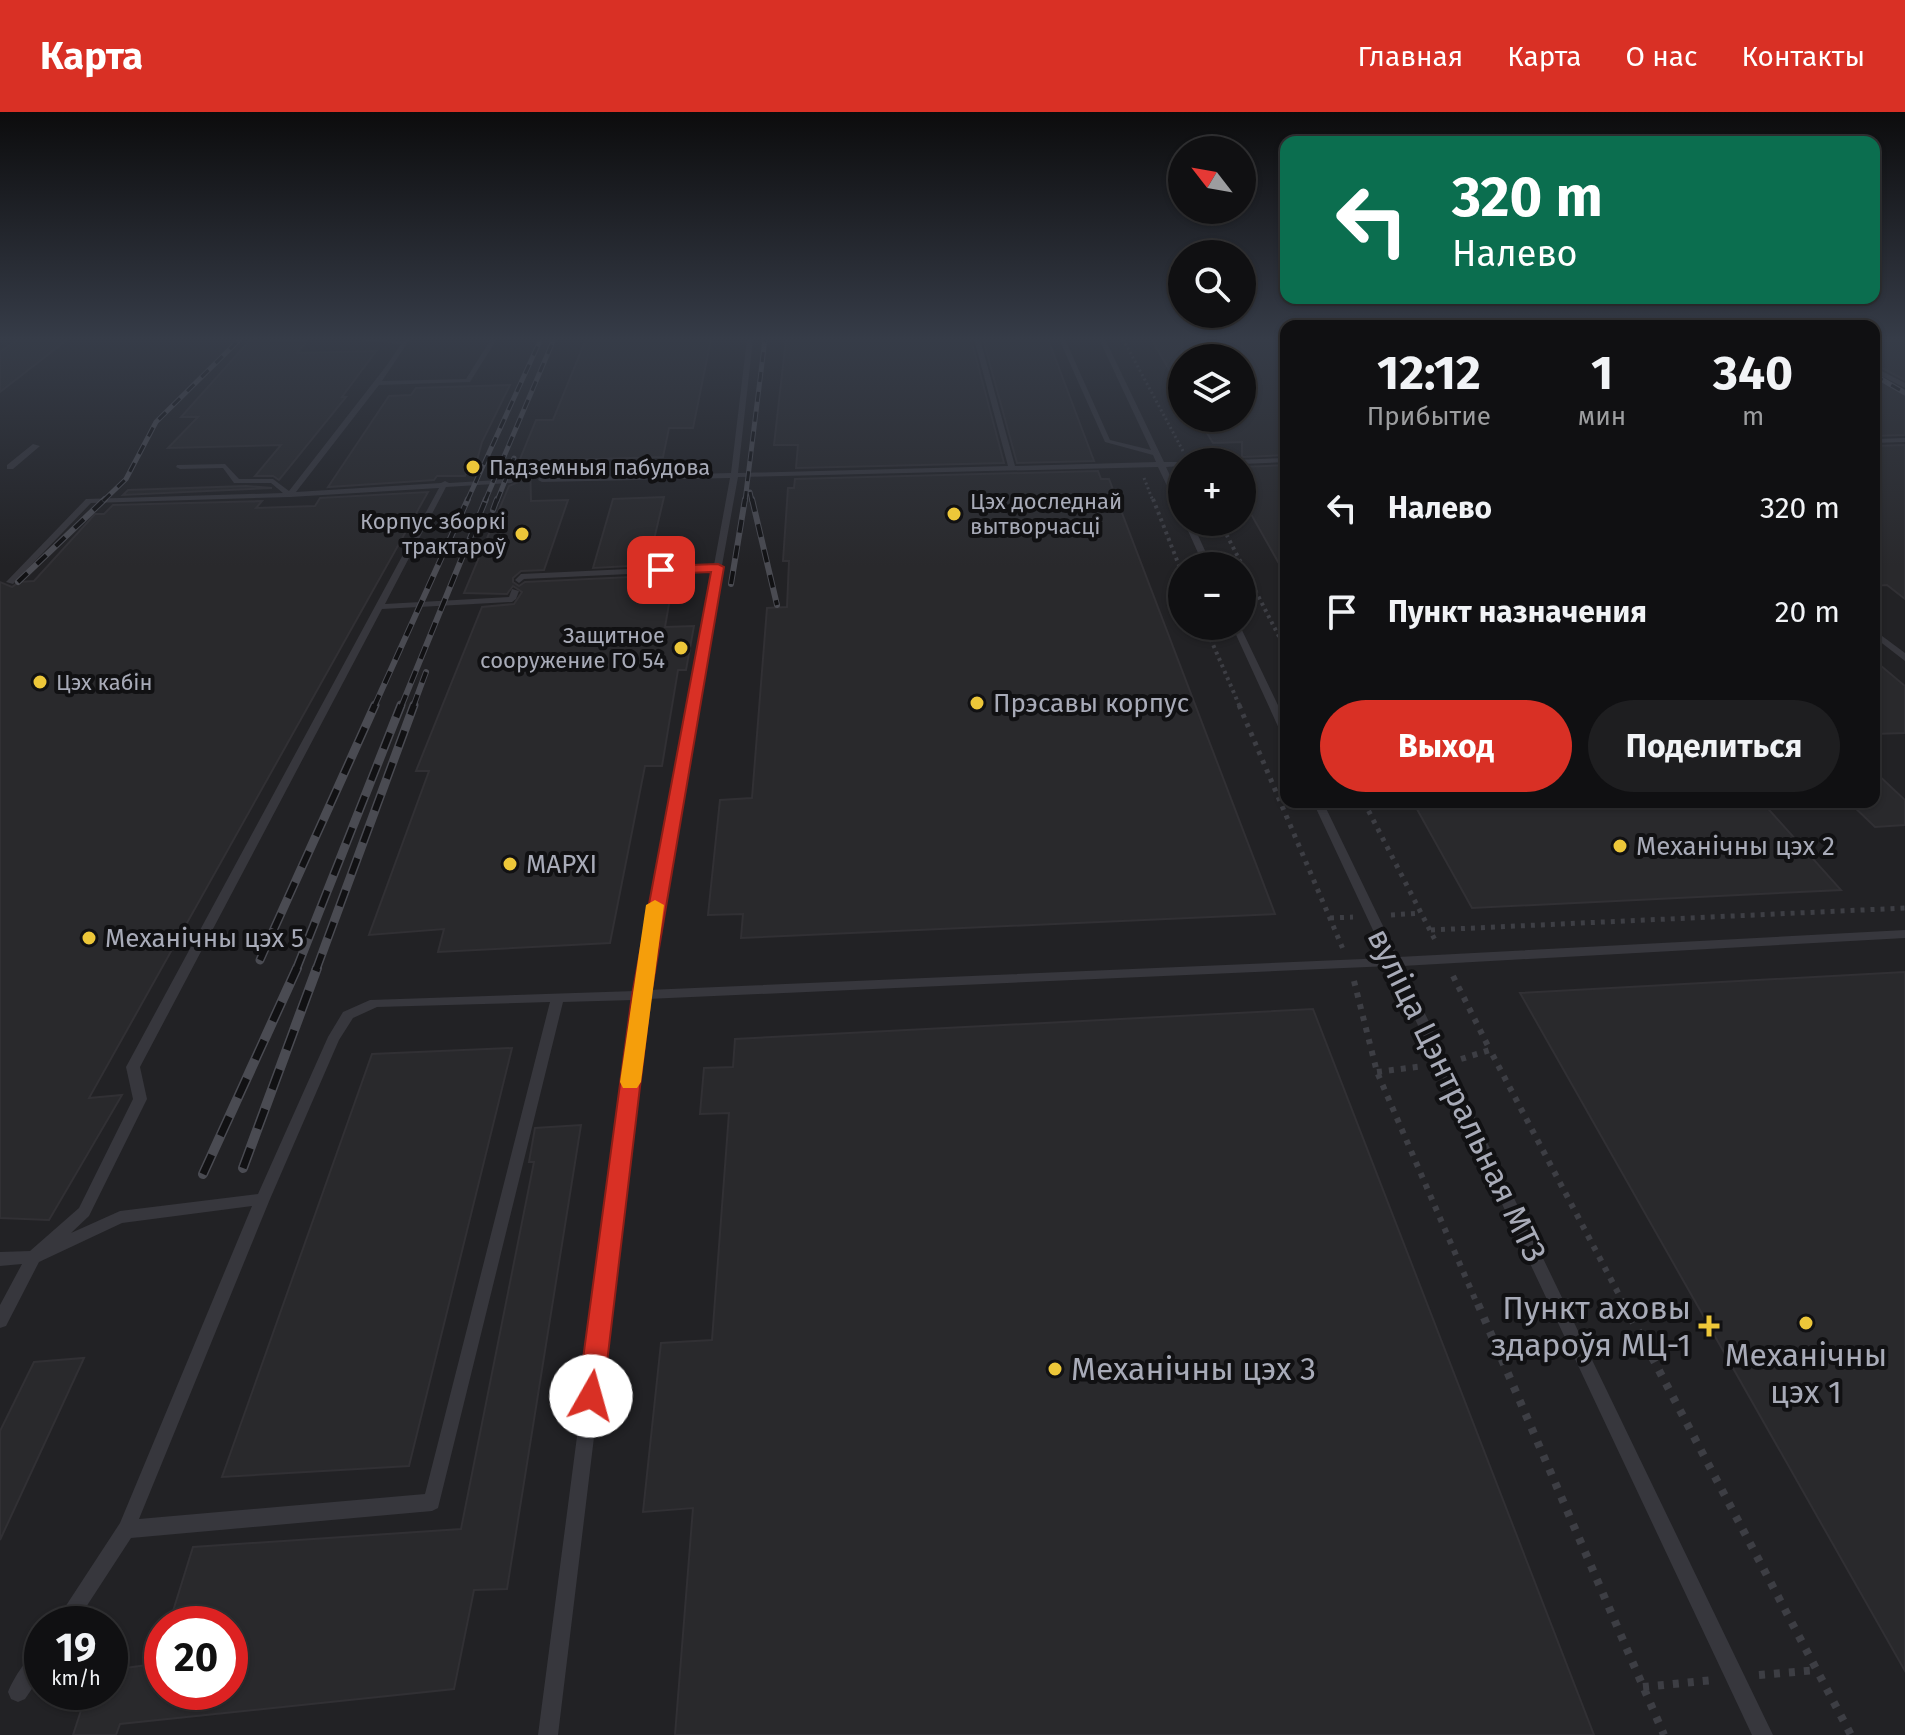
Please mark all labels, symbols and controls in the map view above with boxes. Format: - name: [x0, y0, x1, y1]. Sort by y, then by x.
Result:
- text: Карта: [40, 33, 143, 79]
- text: Главная: [1357, 40, 1463, 73]
- text: Карта: [1507, 40, 1581, 73]
- text: О нас: [1625, 40, 1697, 73]
- text: Контакты: [1741, 40, 1865, 73]
- north arrow: [1168, 136, 1256, 224]
- map controls: [1168, 136, 1256, 640]
- text: 320 m: [1452, 164, 1603, 231]
- icon: left: [1320, 168, 1424, 272]
- text: Налево: [1452, 232, 1578, 276]
- button: search: [1168, 240, 1256, 328]
- button: layers: [1168, 344, 1256, 432]
- text: 12:12: [1377, 344, 1481, 402]
- text: 1: [1591, 344, 1613, 402]
- text: 340: [1713, 344, 1793, 402]
- text: Прибытие: [1367, 401, 1491, 432]
- text: мин: [1578, 401, 1626, 432]
- text: m: [1742, 401, 1764, 432]
- button: +: [1168, 448, 1256, 536]
- place label: Падземныя пабудова: [489, 454, 710, 481]
- marker: Падземныя пабудова: [464, 458, 482, 476]
- icon: left: [1320, 486, 1364, 530]
- place label: Цэх доследнай вытворчасці: [970, 488, 1122, 540]
- text: Налево: [1388, 490, 1492, 526]
- text: 320 m: [1760, 490, 1840, 526]
- marker: Цэх доследнай вытворчасці: [945, 505, 963, 523]
- place label: Корпус зборкі трактароў: [360, 508, 506, 560]
- marker: Корпус зборкі трактароў: [513, 525, 531, 543]
- pin: [627, 536, 695, 604]
- icon: arrive: [639, 548, 683, 592]
- button: −: [1168, 552, 1256, 640]
- icon: arrive: [1320, 590, 1364, 634]
- text: Пункт назначения: [1388, 594, 1647, 630]
- text: 20 m: [1775, 594, 1840, 630]
- place label: Защитное сооружение ГО 54: [480, 622, 665, 674]
- marker: Защитное сооружение ГО 54: [672, 639, 690, 657]
- place label: Цэх кабін: [56, 669, 153, 696]
- marker: Цэх кабін: [31, 673, 49, 691]
- place label: Прэсавы корпус: [993, 688, 1189, 719]
- marker: Прэсавы корпус: [968, 694, 986, 712]
- button: Выход: [1320, 700, 1572, 792]
- button: Поделиться: [1588, 700, 1840, 792]
- place label: Механічны цэх 2: [1636, 831, 1835, 862]
- marker: Механічны цэх 2: [1611, 837, 1629, 855]
- place label: МАРХІ: [526, 849, 597, 880]
- marker: МАРХІ: [501, 855, 519, 873]
- street label: вуліца Цэнтральная МТЗ: [1360, 922, 1554, 1268]
- place label: Механічны цэх 5: [105, 923, 304, 954]
- marker: Механічны цэх 5: [80, 929, 98, 947]
- place label: Пункт аховы здароўя МЦ-1: [1491, 1289, 1691, 1364]
- marker: Механічны цэх 1: [1797, 1314, 1815, 1332]
- marker: Пункт аховы здароўя МЦ-1: [1698, 1315, 1720, 1337]
- place label: Механічны цэх 1: [1725, 1336, 1887, 1411]
- place label: Механічны цэх 3: [1071, 1350, 1316, 1388]
- position arrow: [549, 1354, 633, 1438]
- marker: Механічны цэх 3: [1046, 1360, 1064, 1378]
- speed limit sign: 20: [144, 1606, 248, 1710]
- text: 19: [56, 1624, 96, 1672]
- text: km/h: [51, 1666, 101, 1690]

